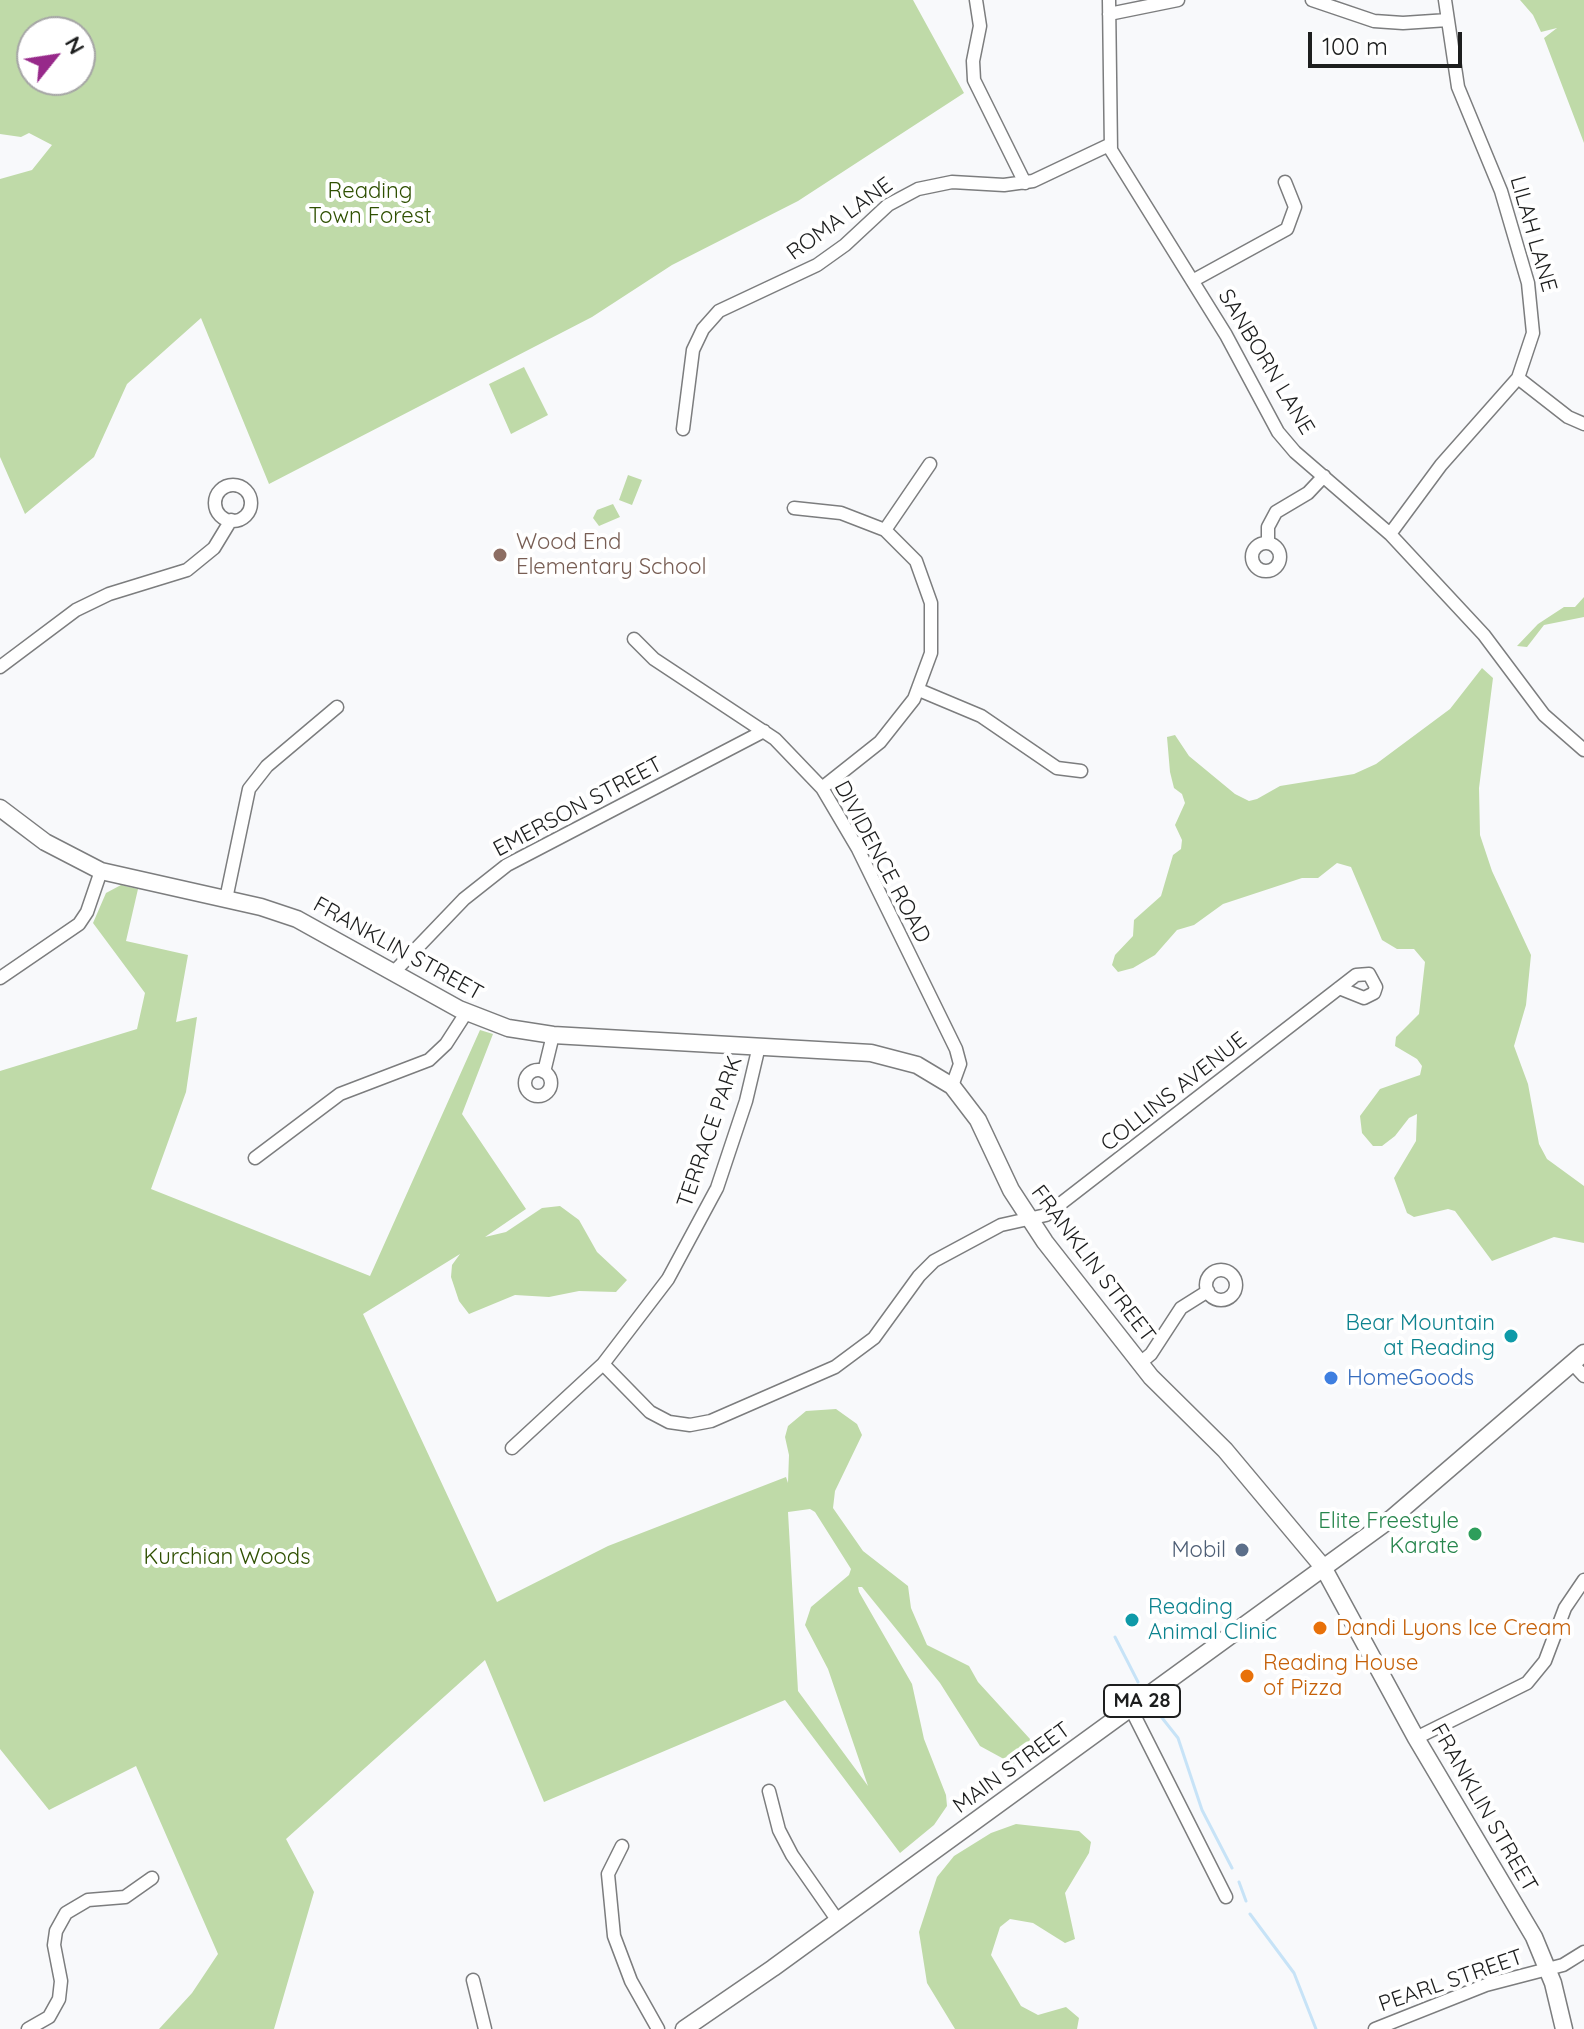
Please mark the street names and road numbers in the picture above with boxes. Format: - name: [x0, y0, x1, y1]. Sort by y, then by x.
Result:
- street label: ROMA LANE: [782, 172, 898, 266]
- street label: LILAH LANE: [1504, 173, 1562, 295]
- street label: SANBORN LANE: [1212, 284, 1320, 440]
- street label: EMERSON STREET: [489, 751, 667, 863]
- street label: DIVIDENCE ROAD: [828, 776, 936, 948]
- street label: FRANKLIN STREET: [308, 891, 488, 1007]
- street label: COLLINS AVENUE: [1096, 1027, 1252, 1157]
- street label: TERRACE PARK: [672, 1053, 748, 1211]
- street label: FRANKLIN STREET: [1025, 1180, 1161, 1348]
- road number: MA 28: [1104, 1685, 1180, 1717]
- street label: MAIN STREET: [948, 1717, 1076, 1819]
- street label: FRANKLIN STREET: [1425, 1719, 1543, 1897]
- street label: PEARL STREET: [1375, 1944, 1527, 2018]

